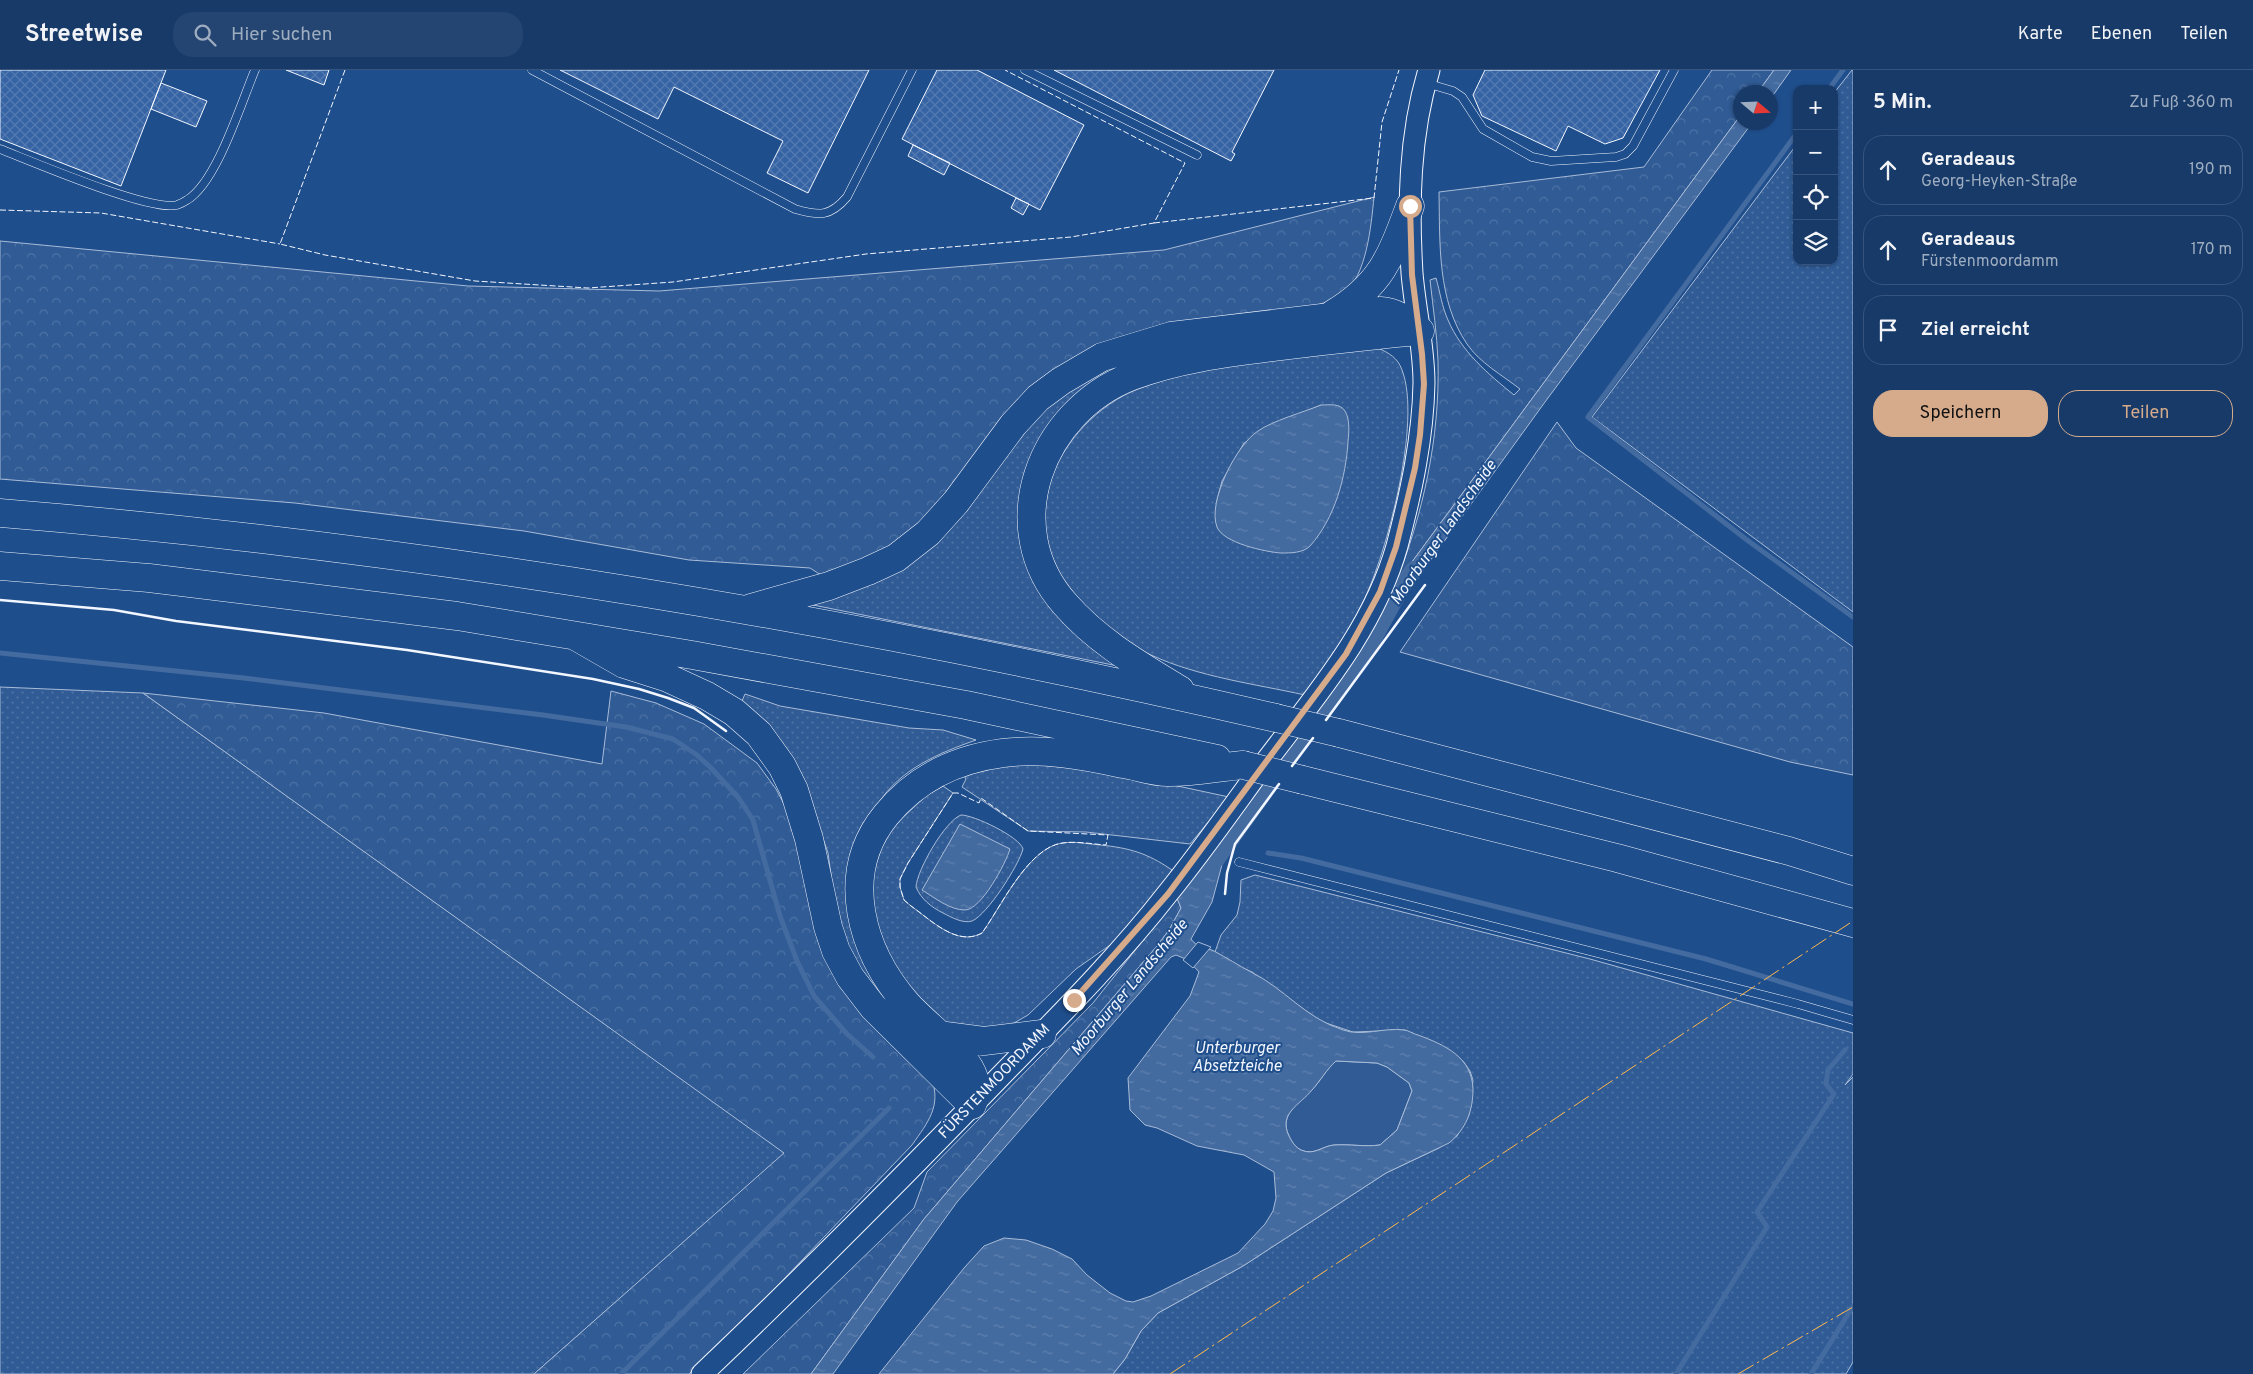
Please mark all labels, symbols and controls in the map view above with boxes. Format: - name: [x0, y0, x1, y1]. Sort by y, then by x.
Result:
- search box: [173, 12, 523, 57]
- text: Streetwise: [25, 20, 143, 50]
- icon: search: [191, 21, 219, 49]
- text: Hier suchen: [231, 23, 332, 47]
- text: Karte: [2018, 23, 2063, 46]
- text: Ebenen: [2091, 23, 2152, 46]
- text: Teilen: [2180, 23, 2228, 46]
- north arrow: [1733, 85, 1778, 130]
- map controls: [1793, 85, 1838, 265]
- button: +: [1793, 85, 1838, 130]
- text: 5 Min.: [1873, 89, 1932, 116]
- text: Zu Fuß · 360 m: [2129, 93, 2233, 113]
- button: −: [1793, 130, 1838, 175]
- text: Geradeaus: [1921, 148, 2016, 172]
- icon: ahead: [1874, 156, 1902, 184]
- text: 190 m: [2189, 160, 2232, 180]
- text: Georg-Heyken-Straße: [1921, 172, 2077, 192]
- button: locate: [1793, 175, 1838, 220]
- route start: [1399, 195, 1422, 218]
- button: layers: [1793, 220, 1838, 265]
- text: Geradeaus: [1921, 228, 2016, 252]
- icon: ahead: [1874, 236, 1902, 264]
- text: 170 m: [2191, 240, 2232, 260]
- text: Fürstenmoordamm: [1921, 252, 2058, 272]
- icon: arrive: [1874, 316, 1902, 344]
- text: Ziel erreicht: [1921, 318, 2030, 342]
- button: Speichern: [1873, 390, 2048, 437]
- button: Teilen: [2058, 390, 2233, 437]
- water label: Moorburger Landscheide: [1386, 456, 1502, 609]
- water label: Moorburger Landscheide: [1067, 915, 1193, 1060]
- route end: [1063, 989, 1086, 1012]
- street label: FÜRSTENMOORDAMM: [934, 1020, 1055, 1143]
- water label: Unterburger Absetzteiche: [1193, 1039, 1282, 1077]

